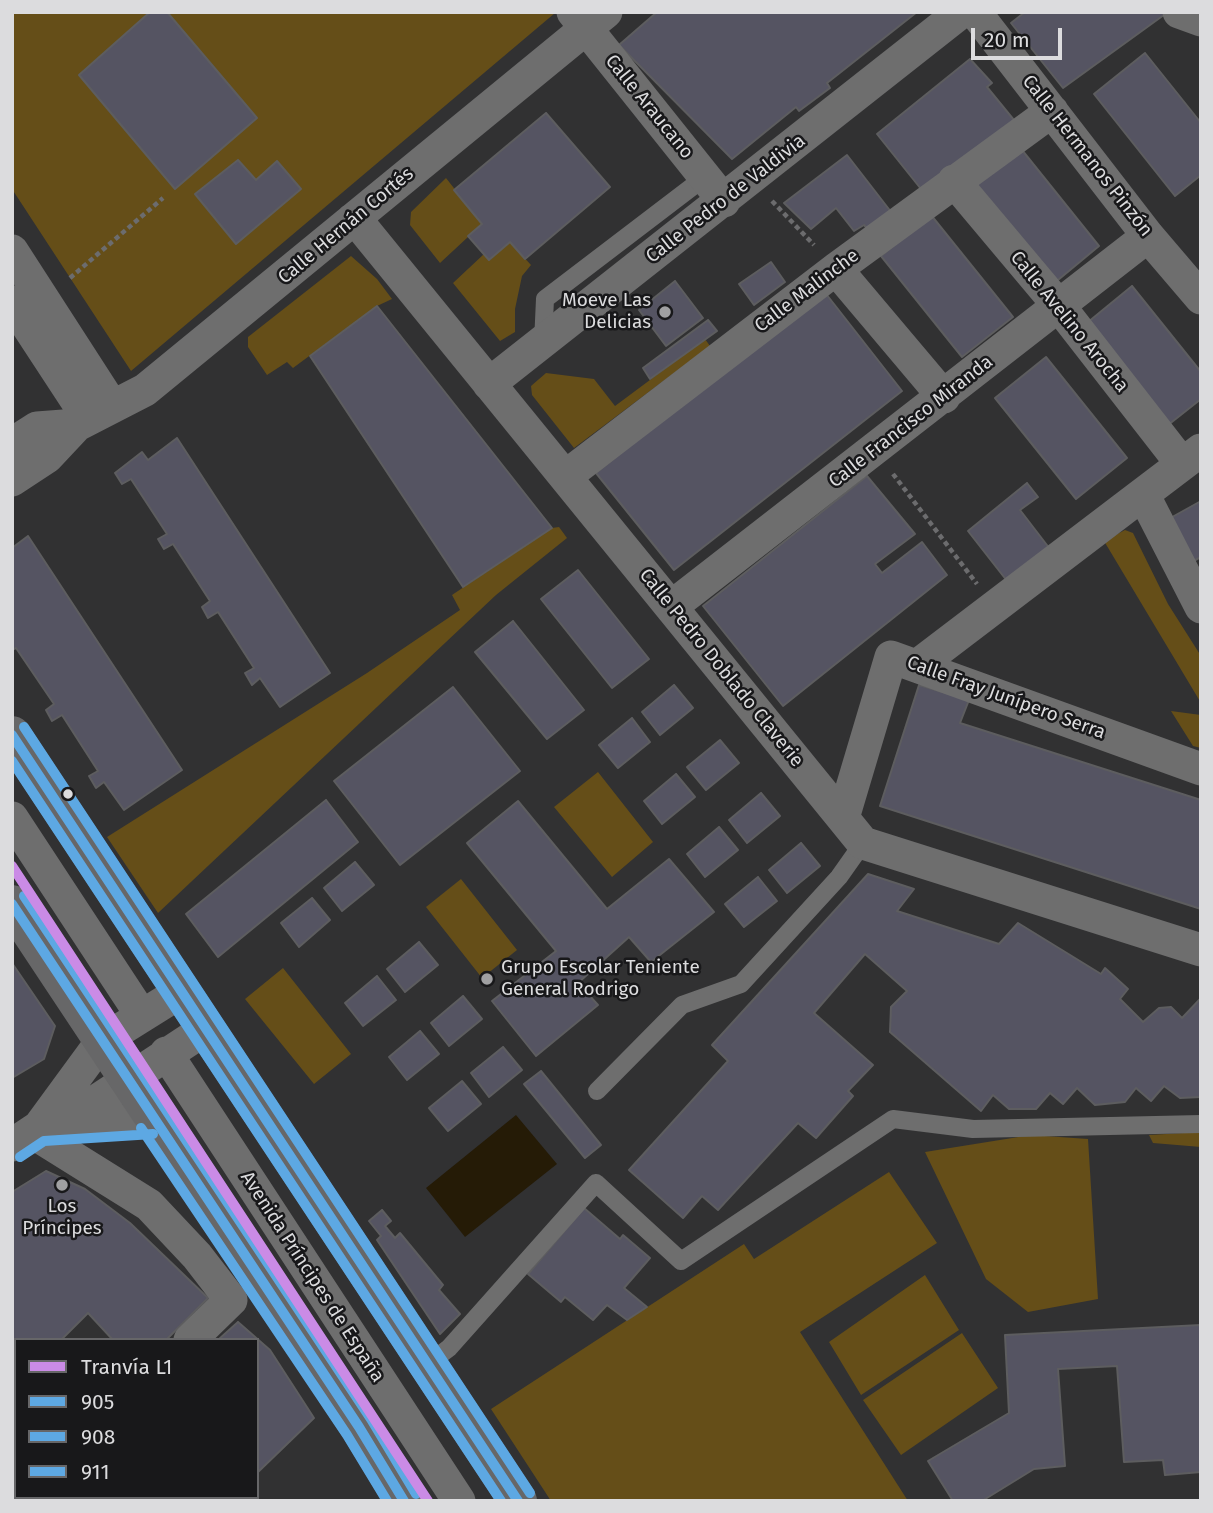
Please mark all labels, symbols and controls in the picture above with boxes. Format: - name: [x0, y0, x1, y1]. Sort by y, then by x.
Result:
- scale bar: [975, 14, 1066, 58]
- text: 20 m: [984, 27, 1030, 53]
- street label: Calle Araucano: [600, 50, 698, 164]
- street label: Calle Hermanos Pinzón: [1017, 71, 1157, 241]
- street label: Calle Pedro de Valdivia: [642, 130, 810, 268]
- street label: Calle Hernán Cortés: [274, 163, 418, 289]
- street label: Calle Malinche: [750, 244, 864, 338]
- street label: Calle Avelino Arocha: [1005, 247, 1133, 397]
- place label: Moeve Las Delicias: [562, 290, 651, 334]
- marker: Moeve Las Delicias: [657, 304, 673, 320]
- street label: Calle Francisco Miranda: [824, 351, 998, 493]
- street label: Calle Pedro Doblado Claverie: [634, 564, 808, 772]
- street label: Calle Fray Junípero Serra: [904, 651, 1108, 745]
- unlabelled marker: [61, 787, 75, 801]
- place label: Grupo Escolar Teniente General Rodrigo: [501, 957, 700, 1001]
- marker: Grupo Escolar Teniente General Rodrigo: [479, 971, 495, 987]
- street label: Avenida Príncipes de España: [235, 1167, 389, 1387]
- marker: Los Príncipes: [54, 1177, 70, 1193]
- place label: Los Príncipes: [22, 1196, 102, 1240]
- legend: [14, 1338, 259, 1499]
- text: Tranvía L1: [81, 1354, 172, 1380]
- text: 905: [81, 1389, 114, 1415]
- text: 908: [81, 1424, 115, 1450]
- text: 911: [81, 1459, 110, 1485]

